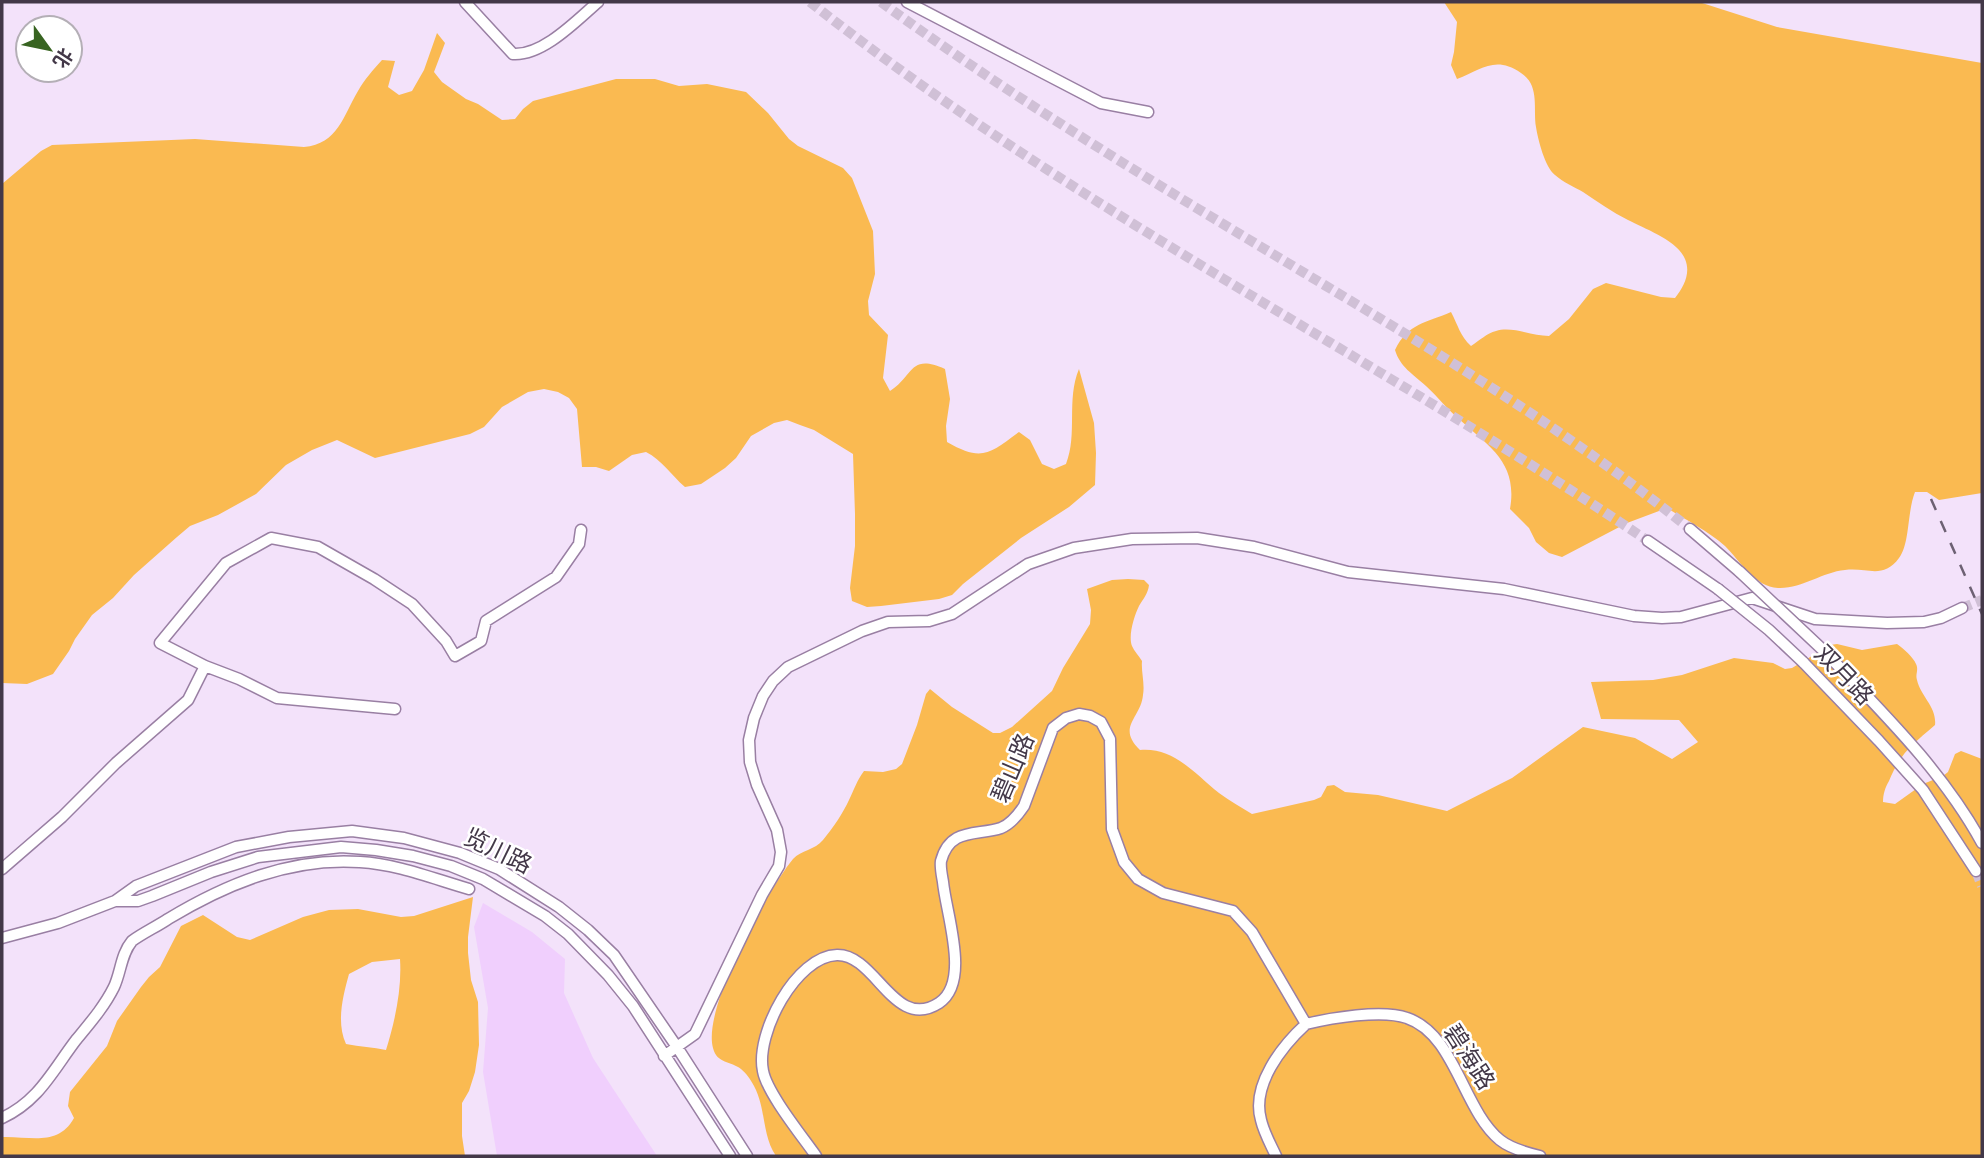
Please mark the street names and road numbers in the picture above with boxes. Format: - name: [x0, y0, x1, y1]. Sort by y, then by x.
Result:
- street label: 双月路: [1808, 638, 1881, 711]
- street label: 碧山路: [984, 729, 1041, 807]
- street label: 览川路: [459, 821, 537, 880]
- street label: 碧海路: [1437, 1018, 1502, 1095]

